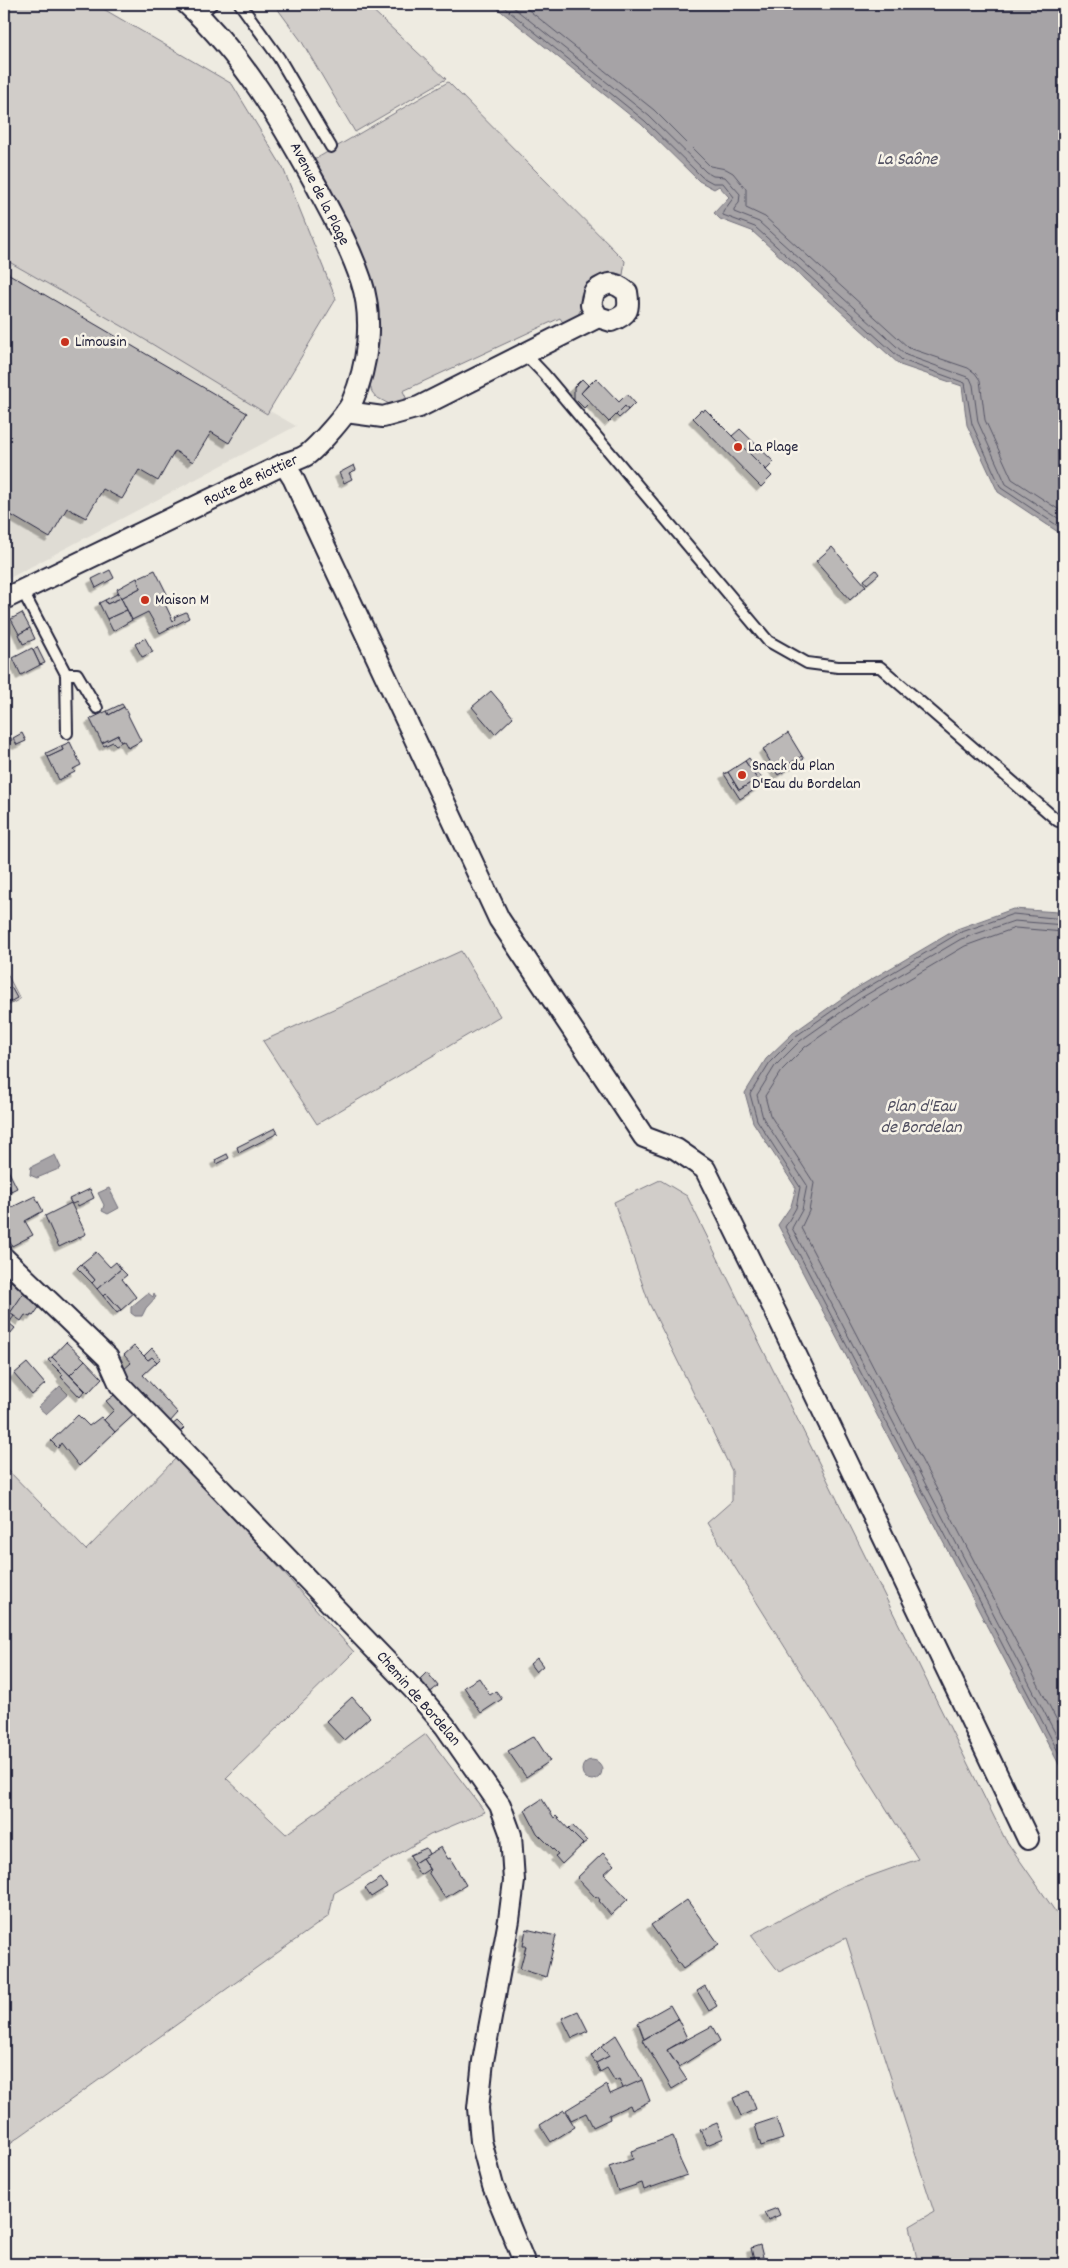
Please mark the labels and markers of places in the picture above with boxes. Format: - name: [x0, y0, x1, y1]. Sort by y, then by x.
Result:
- place label: Limousin: [75, 331, 127, 354]
- marker: Limousin: [59, 336, 71, 348]
- place label: La Plage: [748, 436, 798, 459]
- marker: La Plage: [732, 441, 744, 453]
- place label: Maison M: [155, 589, 209, 612]
- marker: Maison M: [139, 594, 151, 606]
- place label: Snack du Plan D'Eau du Bordelan: [752, 755, 861, 796]
- marker: Snack du Plan D'Eau du Bordelan: [736, 769, 748, 781]

